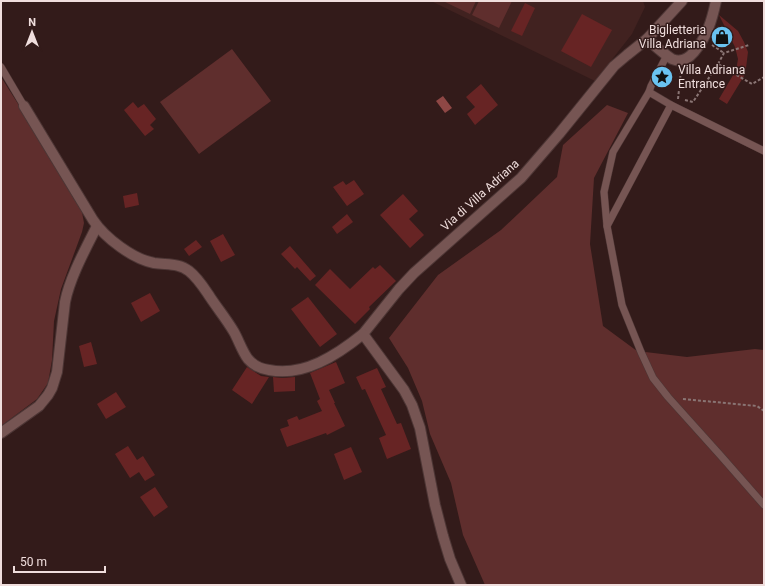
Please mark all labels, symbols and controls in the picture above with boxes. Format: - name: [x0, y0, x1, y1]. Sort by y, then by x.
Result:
- north arrow: [12, 12, 52, 52]
- text: N: [28, 16, 36, 29]
- place label: Biglietteria Villa Adriana: [639, 23, 706, 51]
- shop icon: Biglietteria Villa Adriana: [709, 24, 735, 50]
- place label: Villa Adriana Entrance: [678, 63, 745, 91]
- place icon: Villa Adriana Entrance: [649, 64, 675, 90]
- street label: Via di Villa Adriana: [438, 156, 522, 234]
- scale bar: [14, 548, 105, 574]
- text: 50 m: [20, 555, 47, 569]

